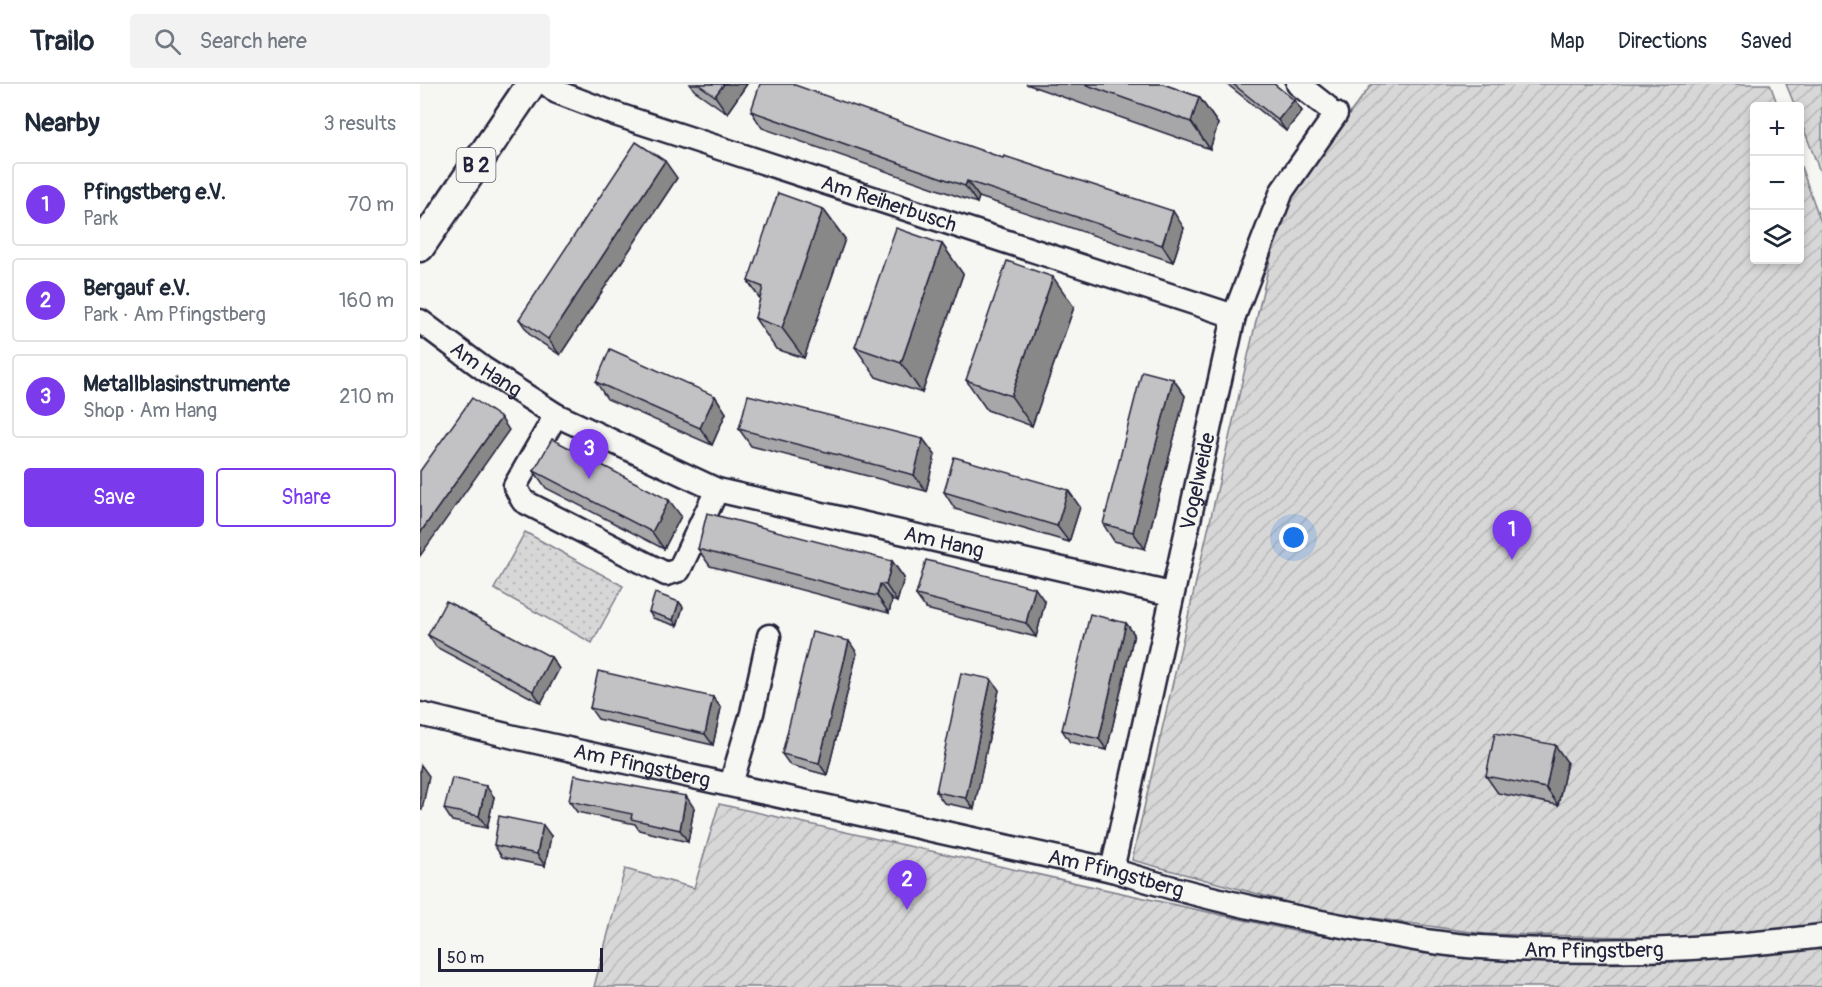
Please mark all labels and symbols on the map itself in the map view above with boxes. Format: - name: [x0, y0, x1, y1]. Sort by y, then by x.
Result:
- road number: B 2: [456, 148, 496, 182]
- street label: Am Reiherbusch: [817, 169, 960, 239]
- street label: Am Hang: [445, 335, 527, 404]
- pin: 3: [570, 430, 608, 479]
- street label: Vogelweide: [1174, 430, 1222, 533]
- pin: 1: [1492, 510, 1532, 560]
- street label: Am Hang: [901, 520, 987, 565]
- your location: [1279, 523, 1308, 552]
- street label: Am Pfingstberg: [571, 738, 713, 794]
- street label: Am Pfingstberg: [1045, 843, 1187, 904]
- pin: 2: [888, 860, 926, 910]
- street label: Am Pfingstberg: [1524, 936, 1664, 965]
- scale bar: [438, 945, 603, 972]

